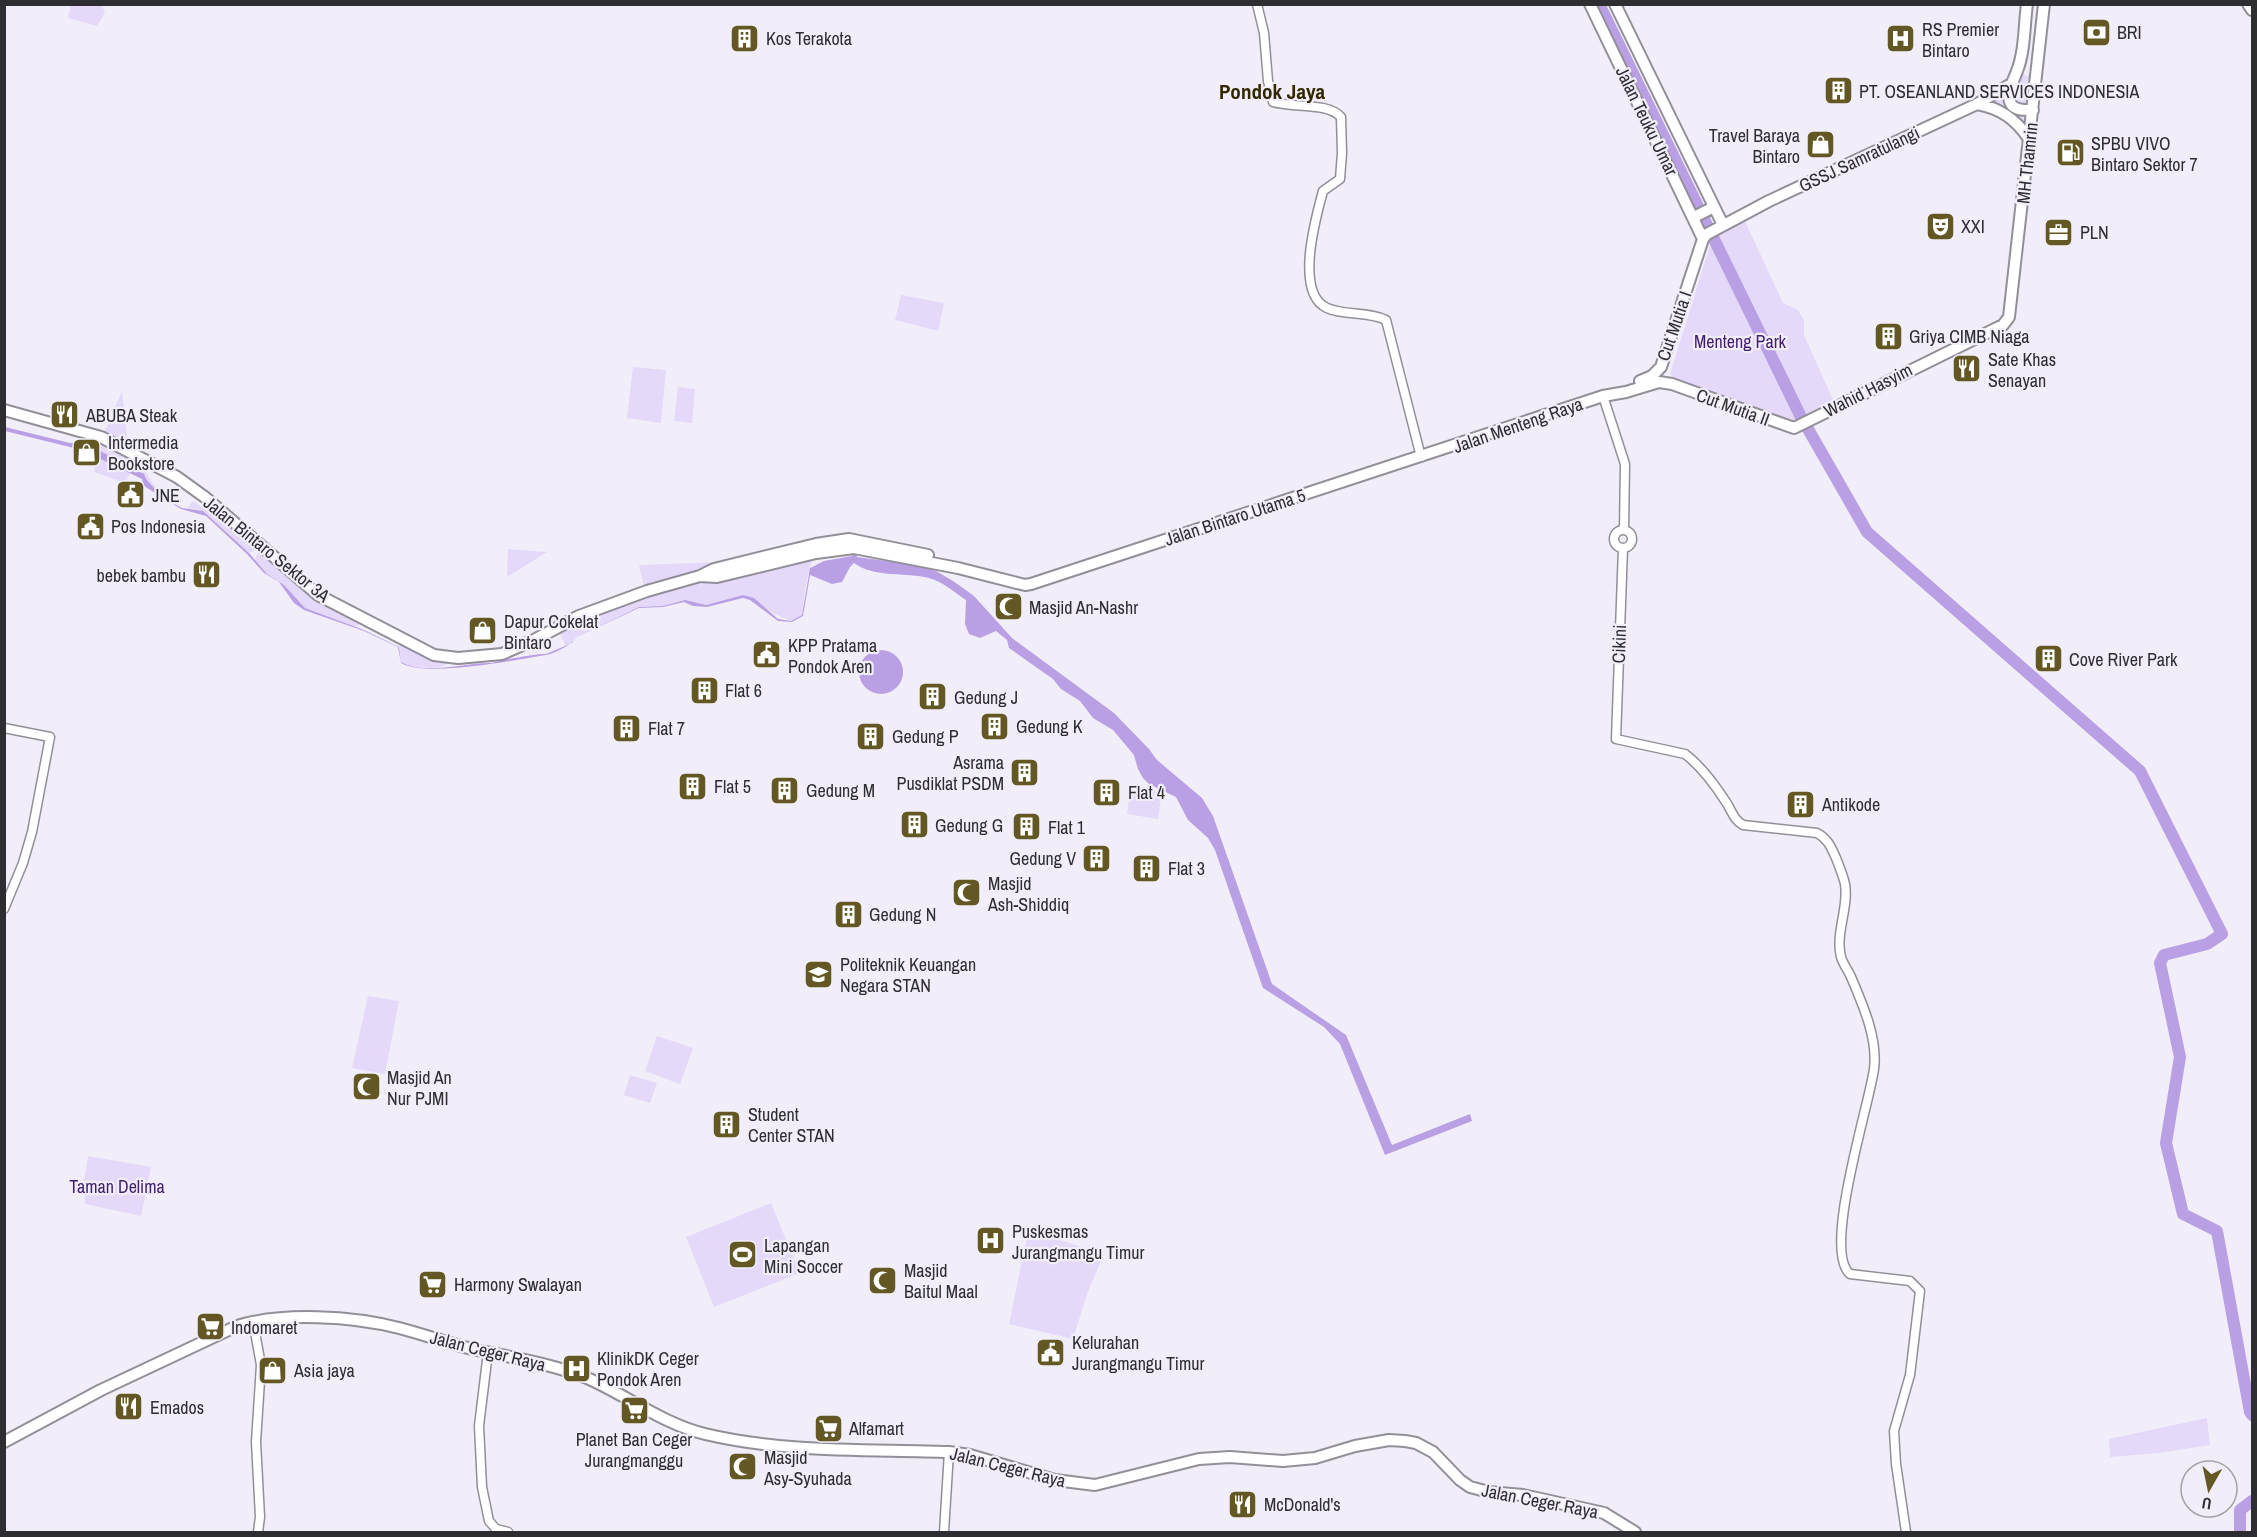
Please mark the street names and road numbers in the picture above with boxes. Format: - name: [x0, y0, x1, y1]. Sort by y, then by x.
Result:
- street label: Jalan Teuku Umar: [1610, 62, 1684, 180]
- street label: GSSJ Samratulangi: [1795, 120, 1923, 198]
- street label: MH Thamrin: [2010, 121, 2044, 205]
- street label: Cut Mutia I: [1650, 288, 1698, 364]
- street label: Wahid Hasyim: [1819, 357, 1917, 423]
- street label: Cut Mutia II: [1693, 382, 1773, 432]
- street label: Jalan Menteng Raya: [1450, 391, 1586, 459]
- street label: Jalan Bintaro Utama 5: [1161, 482, 1309, 552]
- street label: Jalan Bintaro Sektor 3A: [199, 490, 336, 608]
- street label: Cikini: [1606, 624, 1632, 664]
- street label: Jalan Ceger Raya: [428, 1325, 548, 1377]
- street label: Jalan Ceger Raya: [948, 1441, 1068, 1493]
- street label: Jalan Ceger Raya: [1480, 1477, 1600, 1525]

